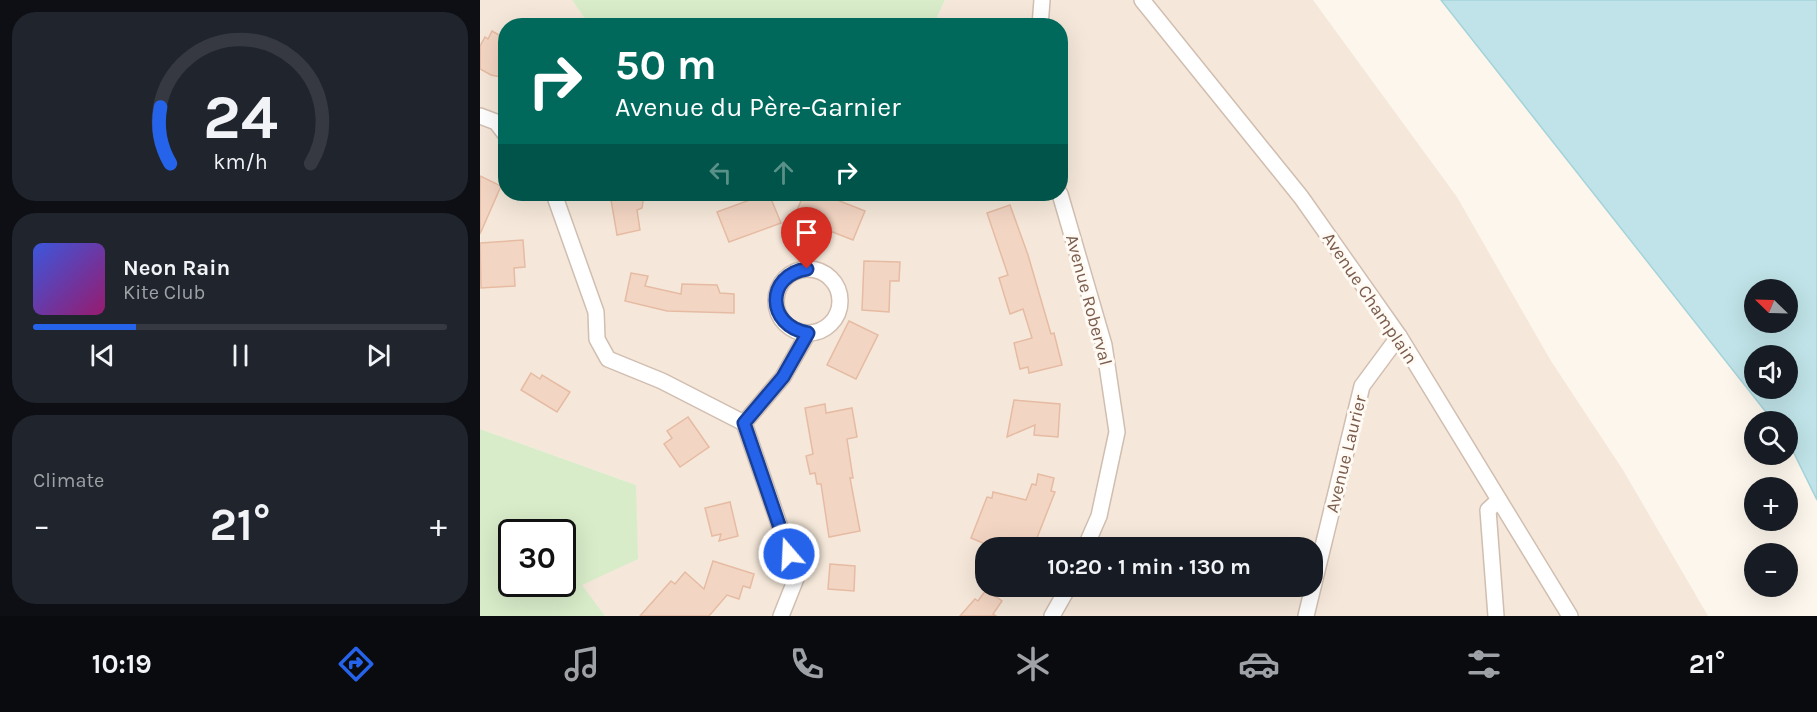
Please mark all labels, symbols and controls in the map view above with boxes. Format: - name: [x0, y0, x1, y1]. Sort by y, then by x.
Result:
- text: 50 m: [615, 40, 717, 90]
- icon: right: [516, 42, 594, 120]
- text: 24: [203, 81, 277, 154]
- text: Avenue du Père-Garnier: [615, 91, 901, 123]
- text: km/h: [213, 149, 267, 174]
- icon: left: [704, 156, 737, 189]
- icon: ahead: [767, 156, 800, 189]
- icon: right: [830, 156, 863, 189]
- pin: [781, 207, 832, 269]
- icon: arrive: [790, 216, 823, 249]
- street label: Avenue Champlain: [1318, 228, 1422, 368]
- street label: Avenue Roberval: [1061, 232, 1117, 368]
- text: Neon Rain: [123, 255, 230, 281]
- north arrow: [1744, 279, 1798, 333]
- map controls: [1744, 279, 1798, 597]
- text: Kite Club: [123, 281, 205, 304]
- icon: previous: [86, 339, 119, 372]
- icon: pause: [224, 339, 257, 372]
- icon: next: [362, 339, 395, 372]
- button: sound: [1744, 345, 1798, 399]
- street label: Avenue Laurier: [1321, 392, 1371, 515]
- button: search: [1744, 411, 1798, 465]
- text: Climate: [33, 469, 104, 492]
- button: +: [1744, 477, 1798, 531]
- text: 21°: [210, 499, 270, 551]
- text: −: [33, 506, 50, 544]
- text: +: [430, 506, 447, 544]
- speed limit sign: 30: [498, 519, 576, 597]
- position arrow: [757, 522, 821, 586]
- button: −: [1744, 543, 1798, 597]
- text: 10:20 · 1 min · 130 m: [1047, 554, 1251, 580]
- icon: directions: [335, 643, 377, 685]
- icon: music: [561, 643, 603, 685]
- icon: phone: [786, 643, 828, 685]
- icon: climate: [1012, 643, 1054, 685]
- icon: car: [1238, 643, 1280, 685]
- icon: filters: [1463, 643, 1505, 685]
- text: 10:19: [92, 648, 152, 680]
- text: 21°: [1689, 648, 1725, 680]

